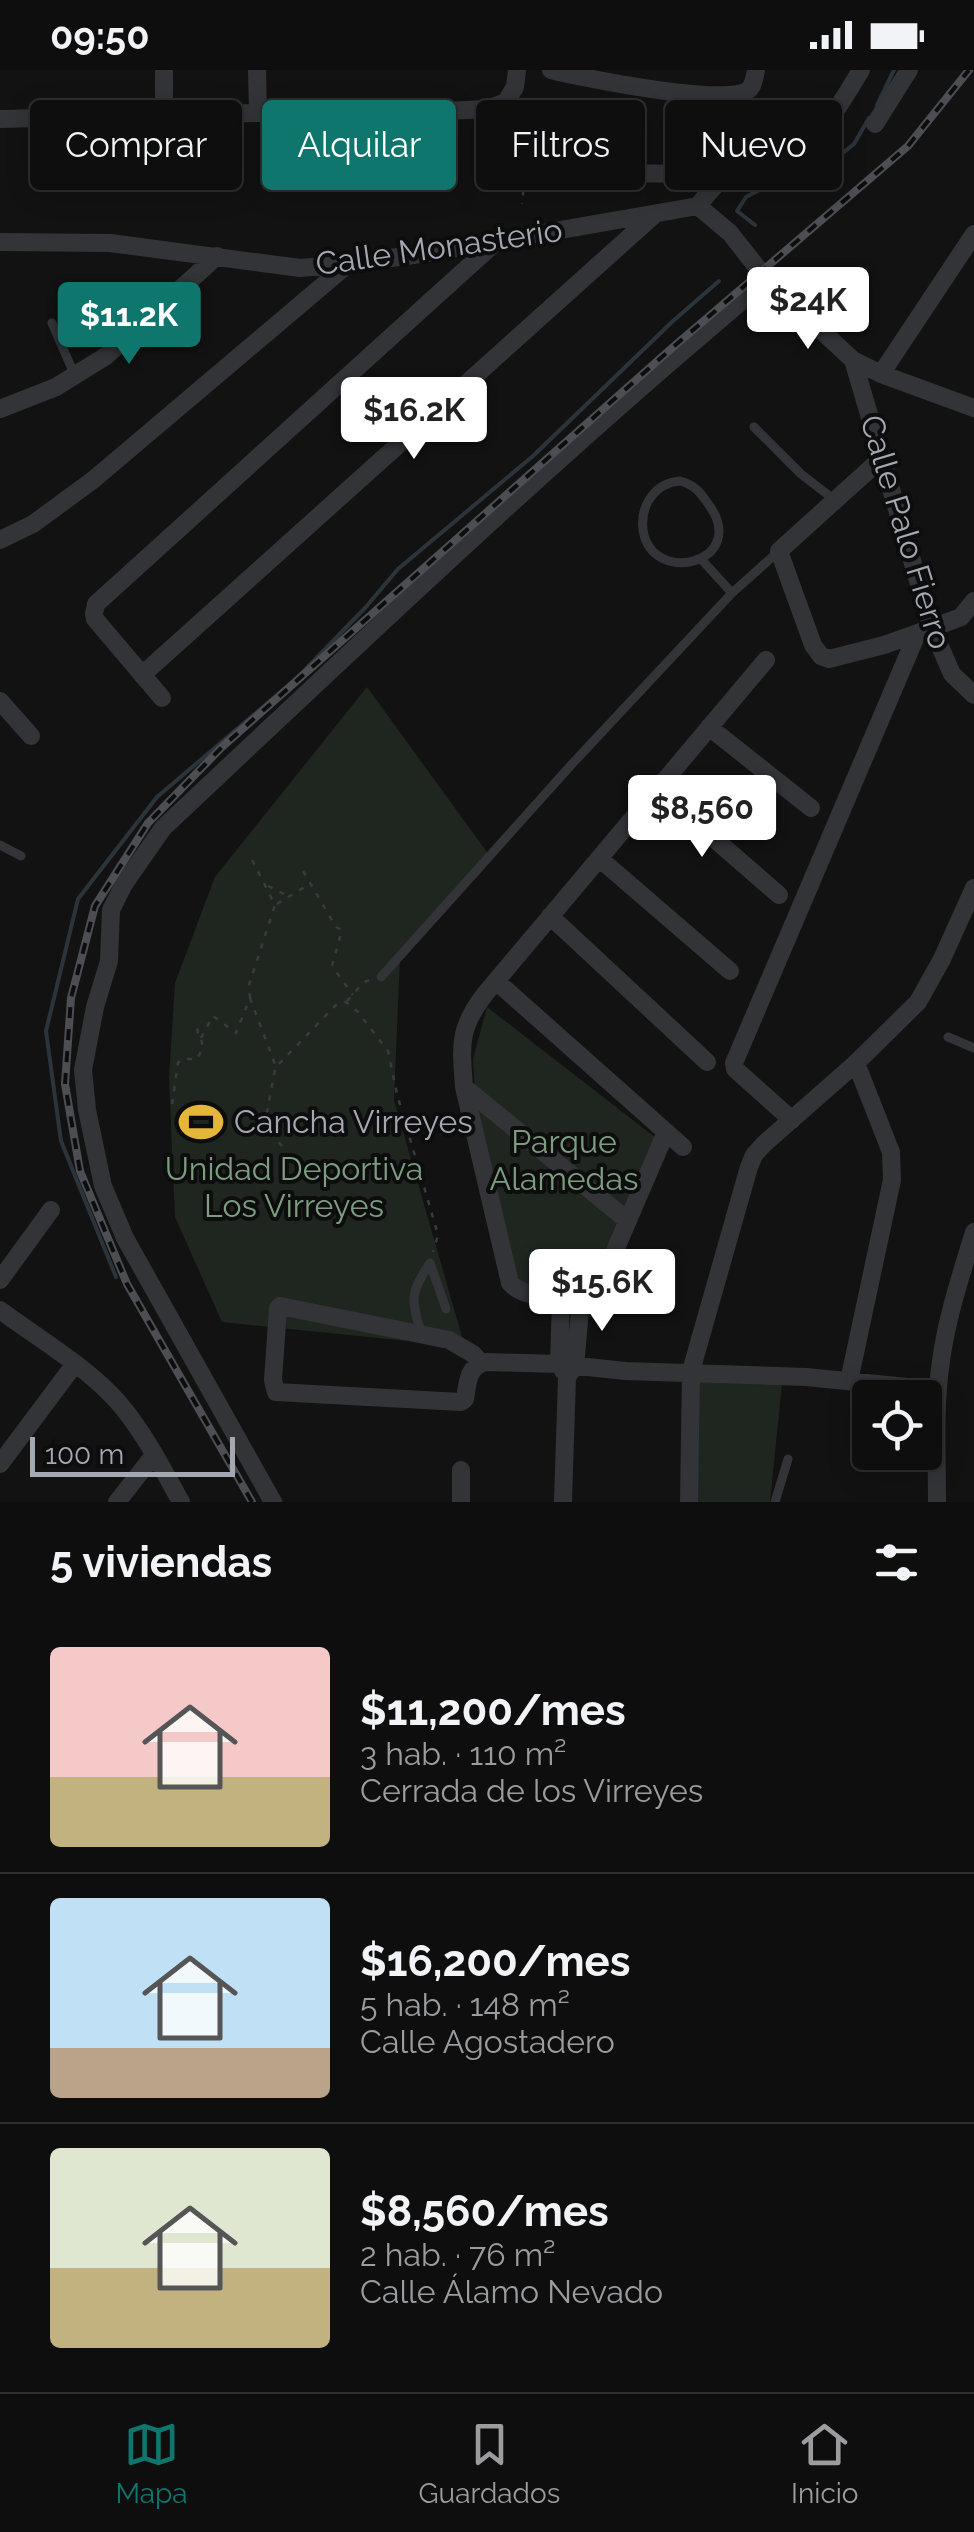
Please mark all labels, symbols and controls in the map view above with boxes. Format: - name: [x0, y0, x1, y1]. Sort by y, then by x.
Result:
- text: 09:50: [50, 13, 149, 58]
- chip: Comprar: [30, 100, 242, 190]
- chip: Alquilar: [262, 100, 456, 190]
- chip: Filtros: [476, 100, 645, 190]
- chip: Nuevo: [665, 100, 842, 190]
- street label: Calle Monasterio: [313, 211, 565, 282]
- pin: $24K: [749, 267, 867, 352]
- text: $24K: [769, 281, 847, 318]
- pin: $11.2K: [48, 282, 210, 367]
- text: $11.2K: [80, 296, 178, 333]
- pin: $16.2K: [333, 377, 495, 462]
- text: $16.2K: [363, 391, 465, 428]
- street label: Calle Palo Fierro: [853, 411, 960, 653]
- pin: $8,560: [621, 775, 783, 860]
- text: $8,560: [650, 789, 754, 826]
- sports icon: Cancha Virreyes: [177, 1098, 225, 1146]
- place label: Cancha Virreyes: [234, 1103, 473, 1140]
- park label: Parque Alamedas: [490, 1123, 638, 1197]
- park label: Unidad Deportiva Los Virreyes: [165, 1150, 423, 1224]
- pin: $15.6K: [521, 1249, 683, 1334]
- text: $15.6K: [551, 1263, 653, 1300]
- map controls: [852, 1380, 942, 1470]
- button: locate: [852, 1380, 942, 1470]
- scale bar: [30, 1432, 235, 1476]
- text: 100 m: [45, 1438, 124, 1471]
- icon: filters: [869, 1535, 924, 1590]
- text: 5 viviendas: [50, 1538, 272, 1587]
- text: $11,200/mes: [360, 1686, 626, 1735]
- icon: home: [130, 1687, 250, 1807]
- text: 3 hab. · 110 m²: [360, 1735, 566, 1772]
- text: Cerrada de los Virreyes: [360, 1772, 703, 1809]
- text: $16,200/mes: [360, 1937, 630, 1986]
- icon: home: [130, 1938, 250, 2058]
- text: 5 hab. · 148 m²: [360, 1986, 570, 2023]
- text: Calle Agostadero: [360, 2023, 615, 2060]
- text: $8,560/mes: [360, 2187, 609, 2236]
- icon: home: [130, 2188, 250, 2308]
- text: 2 hab. · 76 m²: [360, 2236, 556, 2273]
- text: Calle Álamo Nevado: [360, 2273, 663, 2310]
- tab: Mapa: [115, 2417, 188, 2510]
- tab: Guardados: [419, 2417, 560, 2510]
- tab: Inicio: [791, 2417, 859, 2510]

